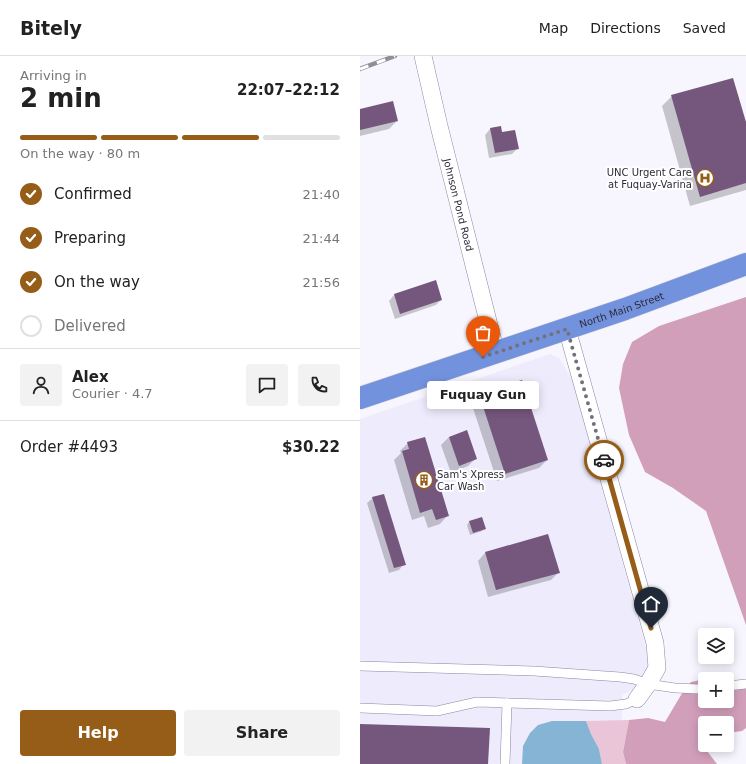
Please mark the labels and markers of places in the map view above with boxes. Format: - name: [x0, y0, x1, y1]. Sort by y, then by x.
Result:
- place label: UNC Urgent Care at Fuquay-Varina: [607, 167, 692, 190]
- hospital icon: UNC Urgent Care at Fuquay-Varina: [695, 168, 715, 188]
- pin: [466, 316, 500, 357]
- callout: Fuquay Gun: [427, 381, 539, 409]
- place label: Sam's Xpress Car Wash: [437, 469, 504, 492]
- building icon: Sam's Xpress Car Wash: [414, 470, 434, 490]
- pin: [634, 587, 668, 628]

